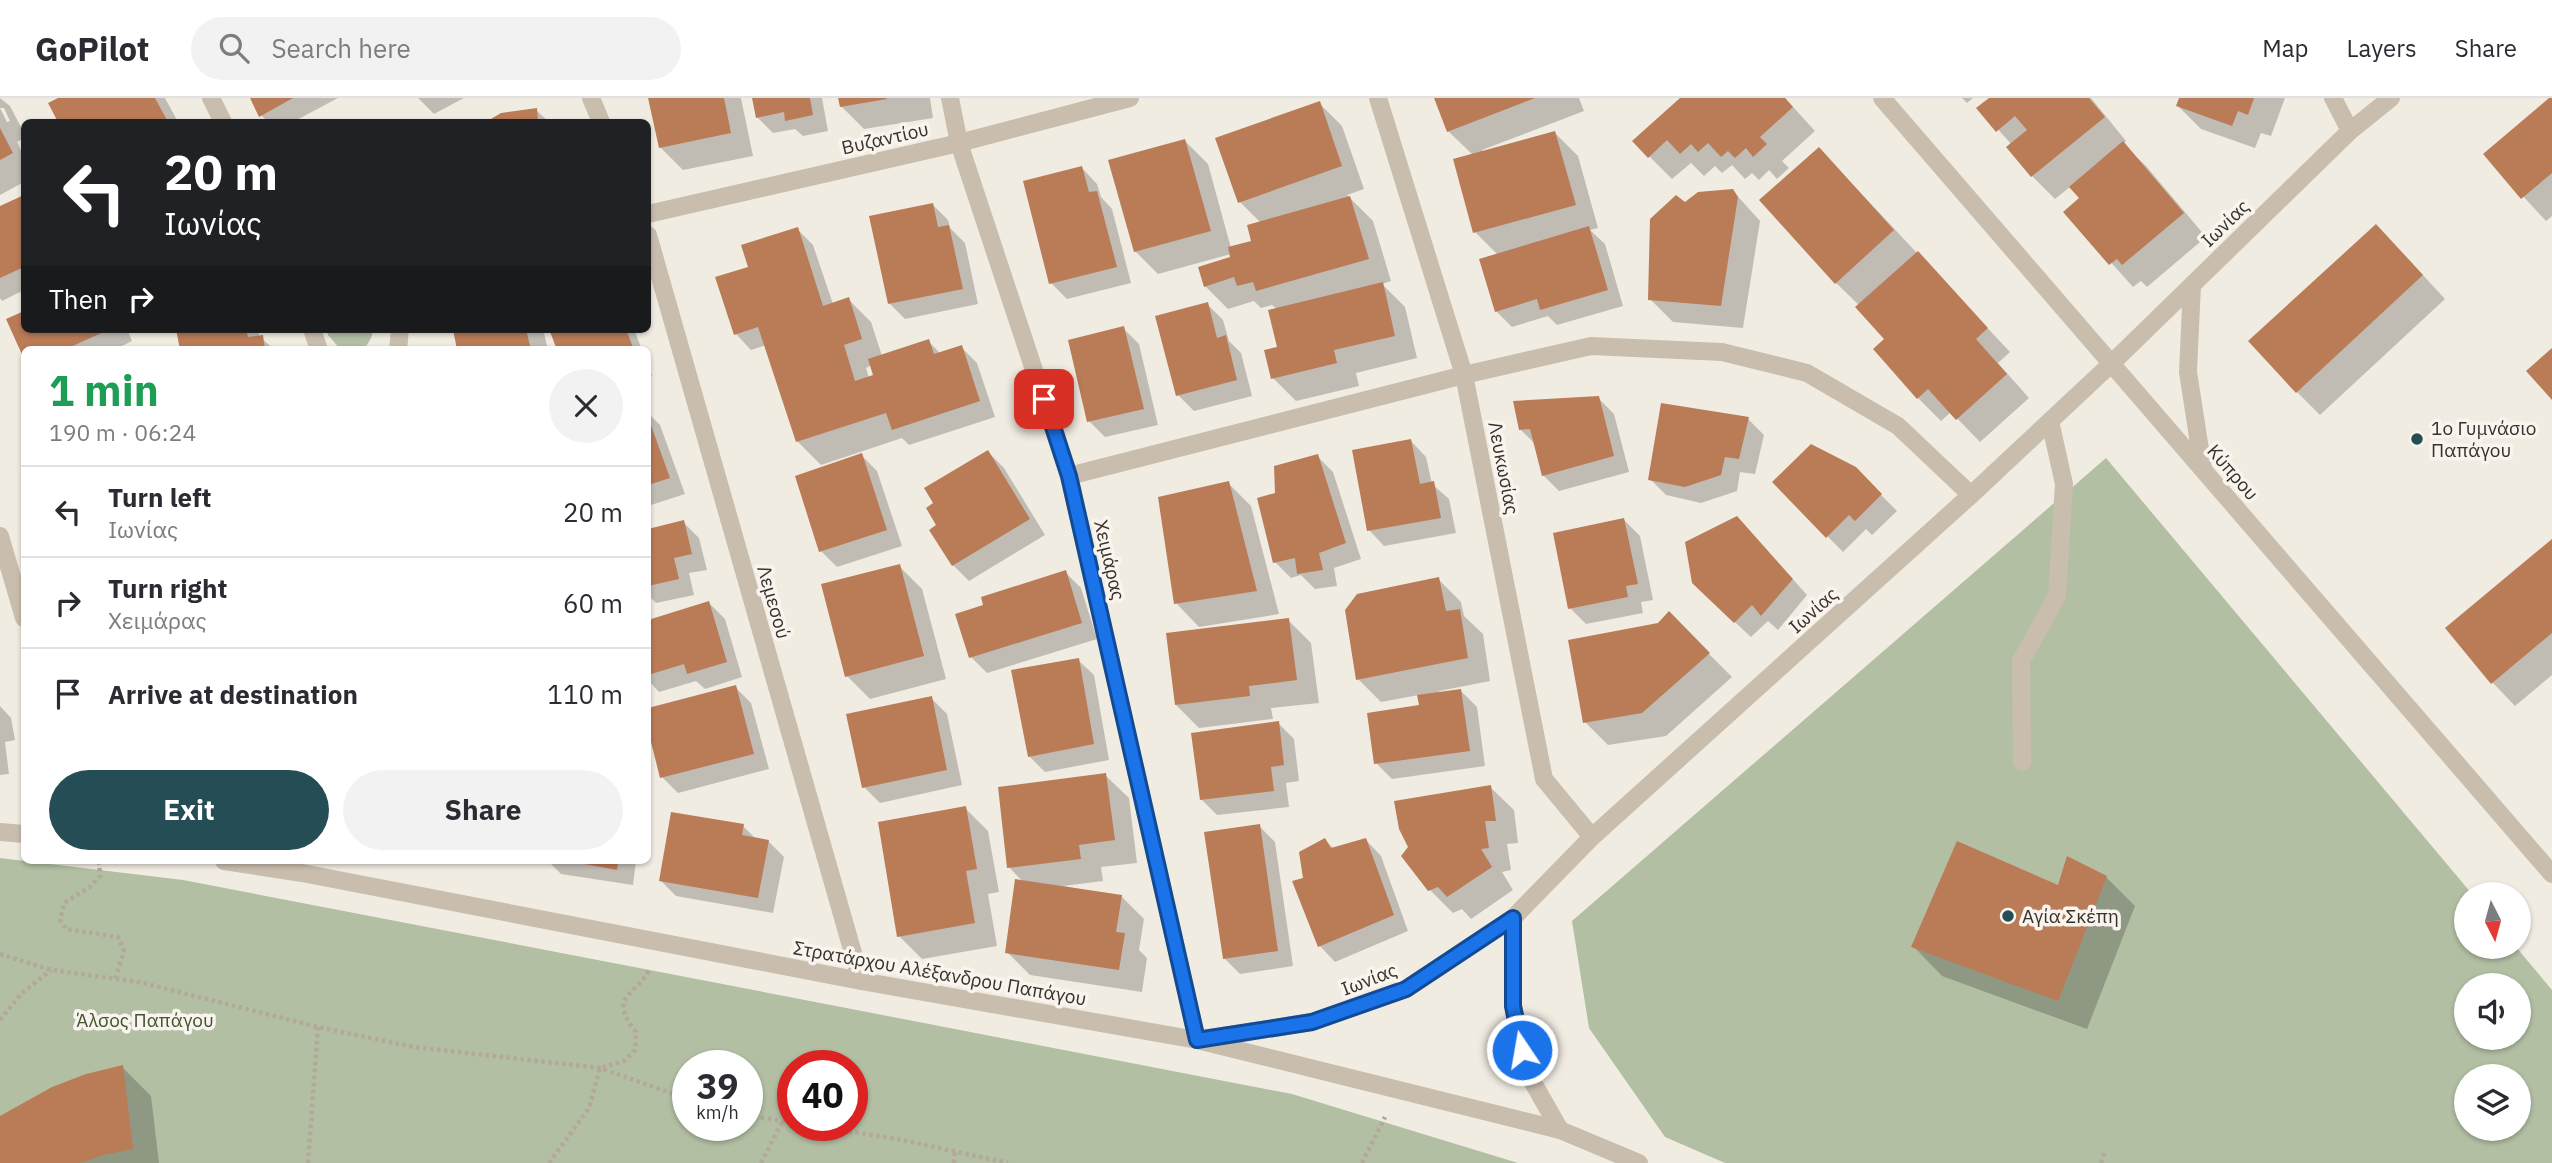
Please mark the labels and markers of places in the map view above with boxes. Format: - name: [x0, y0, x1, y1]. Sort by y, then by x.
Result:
- pin: [1014, 369, 1074, 429]
- place label: 1ο Γυμνάσιο Παπάγου: [2431, 416, 2536, 462]
- marker: 1ο Γυμνάσιο Παπάγου: [2409, 431, 2425, 447]
- place label: Αγία Σκέπη: [2022, 904, 2119, 928]
- marker: Αγία Σκέπη: [2000, 908, 2016, 924]

